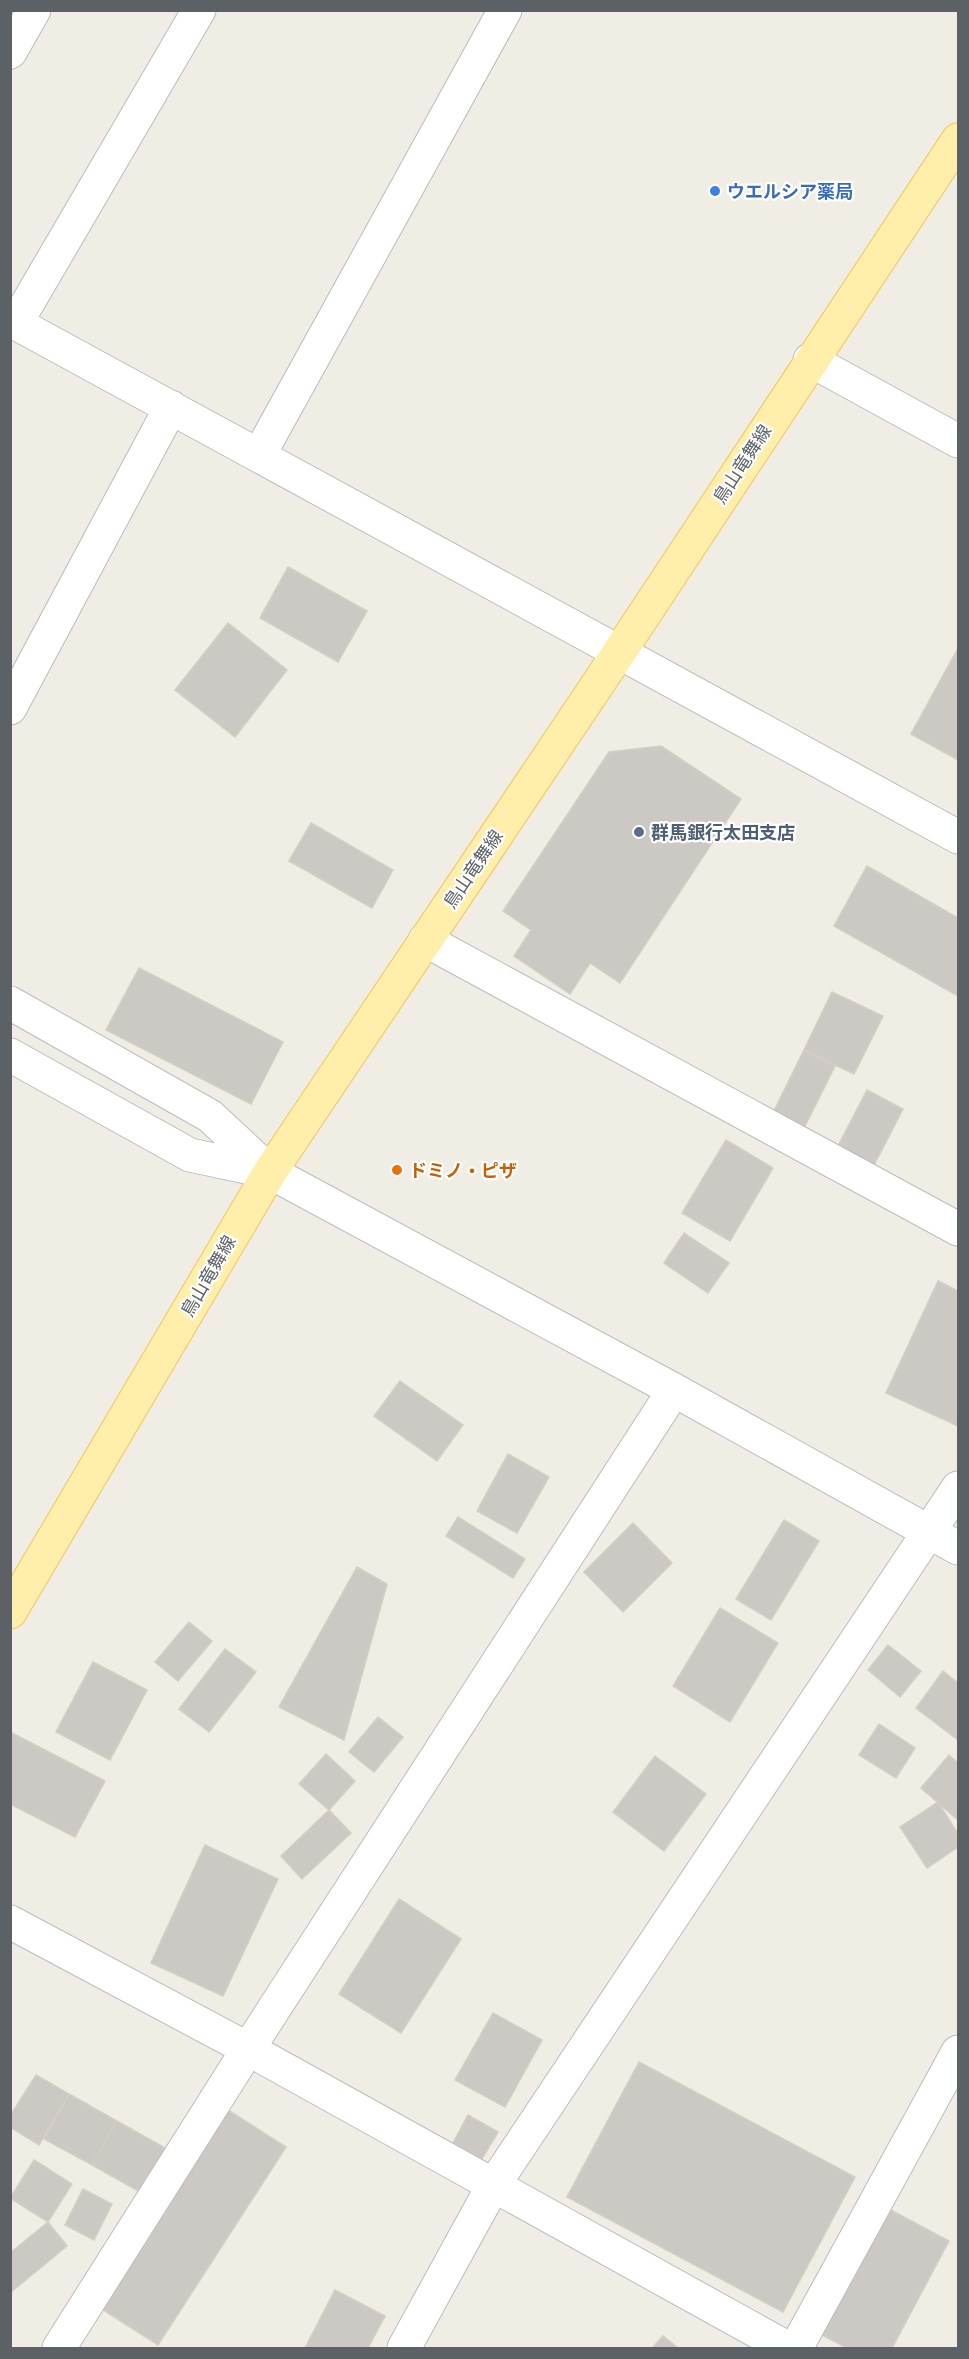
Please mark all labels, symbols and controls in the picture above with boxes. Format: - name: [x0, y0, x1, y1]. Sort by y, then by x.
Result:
- place label: ウエルシア薬局: [727, 181, 853, 202]
- marker: ウエルシア薬局: [708, 184, 722, 198]
- street label: 鳥山竜舞線: [709, 421, 775, 507]
- place label: 群馬銀行太田支店: [651, 822, 795, 843]
- marker: 群馬銀行太田支店: [632, 825, 646, 839]
- street label: 鳥山竜舞線: [439, 826, 507, 912]
- place label: ドミノ・ピザ: [409, 1160, 517, 1181]
- marker: ドミノ・ピザ: [390, 1163, 404, 1177]
- street label: 鳥山竜舞線: [176, 1232, 240, 1320]

